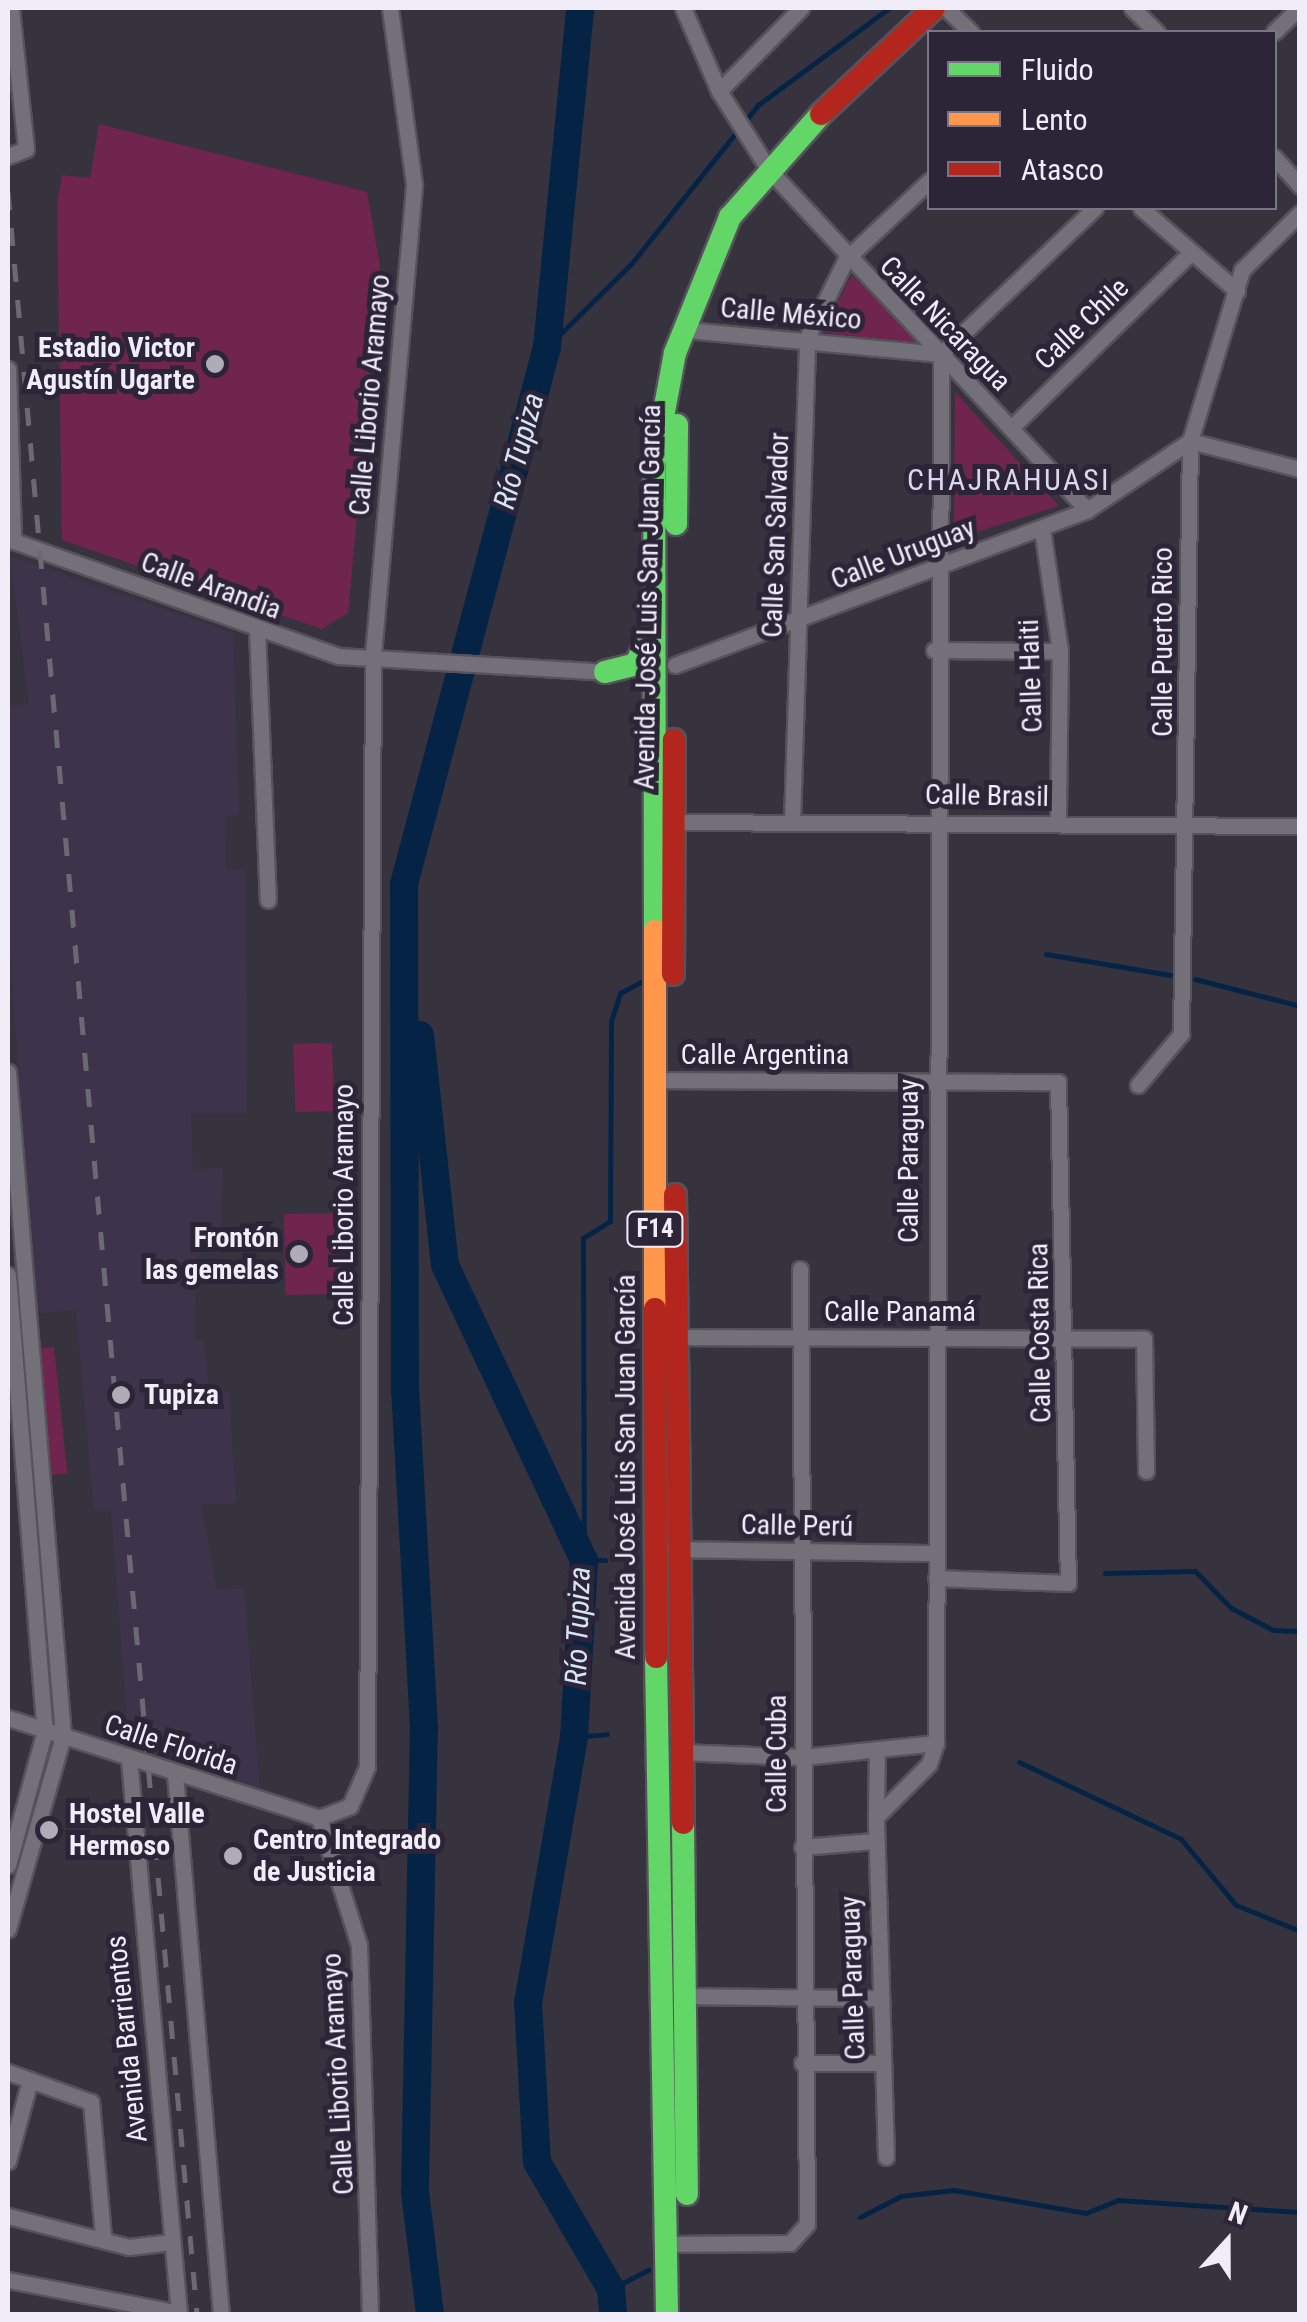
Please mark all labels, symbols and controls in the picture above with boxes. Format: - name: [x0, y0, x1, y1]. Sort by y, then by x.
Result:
- legend: [927, 30, 1277, 210]
- text: Fluido: [1021, 52, 1094, 87]
- text: Lento: [1021, 102, 1088, 137]
- text: Atasco: [1021, 152, 1104, 187]
- street label: Calle Nicaragua: [872, 250, 1018, 398]
- street label: Calle Chile: [1028, 271, 1136, 377]
- street label: Calle Liborio Aramayo: [343, 273, 397, 517]
- street label: Calle México: [719, 291, 863, 337]
- place label: Estadio Victor Agustín Ugarte: [26, 331, 195, 397]
- marker: Estadio Victor Agustín Ugarte: [204, 353, 226, 375]
- water label: Río Tupiza: [486, 389, 552, 513]
- street label: Avenida José Luis San Juan García: [628, 404, 668, 790]
- street label: Calle San Salvador: [756, 432, 796, 638]
- district label: CHAJRAHUASI: [907, 462, 1111, 498]
- street label: Calle Uruguay: [826, 511, 980, 597]
- street label: Calle Arandia: [136, 545, 286, 627]
- street label: Calle Puerto Rico: [1146, 547, 1180, 737]
- street label: Calle Haiti: [1012, 619, 1050, 733]
- street label: Calle Brasil: [925, 778, 1049, 814]
- street label: Calle Argentina: [681, 1038, 849, 1072]
- street label: Calle Paraguay: [892, 1079, 926, 1243]
- street label: Calle Liborio Aramayo: [327, 1084, 361, 1326]
- road number: F14: [625, 1209, 685, 1249]
- place label: Frontón las gemelas: [145, 1221, 279, 1287]
- marker: Frontón las gemelas: [288, 1243, 310, 1265]
- street label: Calle Costa Rica: [1022, 1243, 1058, 1423]
- street label: Avenida José Luis San Juan García: [609, 1274, 643, 1660]
- street label: Calle Panamá: [824, 1295, 976, 1329]
- place label: Tupiza: [144, 1378, 219, 1412]
- marker: Tupiza: [108, 1382, 134, 1408]
- street label: Calle Perú: [741, 1508, 853, 1544]
- water label: Río Tupiza: [558, 1566, 598, 1686]
- street label: Calle Cuba: [760, 1695, 794, 1813]
- street label: Calle Florida: [100, 1708, 242, 1782]
- place label: Hostel Valle Hermoso: [69, 1797, 205, 1863]
- marker: Hostel Valle Hermoso: [38, 1819, 60, 1841]
- place label: Centro Integrado de Justicia: [253, 1823, 441, 1889]
- marker: Centro Integrado de Justicia: [222, 1845, 244, 1867]
- street label: Calle Paraguay: [833, 1895, 873, 2061]
- street label: Avenida Barrientos: [99, 1934, 155, 2144]
- street label: Calle Liborio Aramayo: [315, 1952, 361, 2196]
- north arrow: [1177, 2192, 1277, 2292]
- text: N: [1224, 2195, 1252, 2232]

